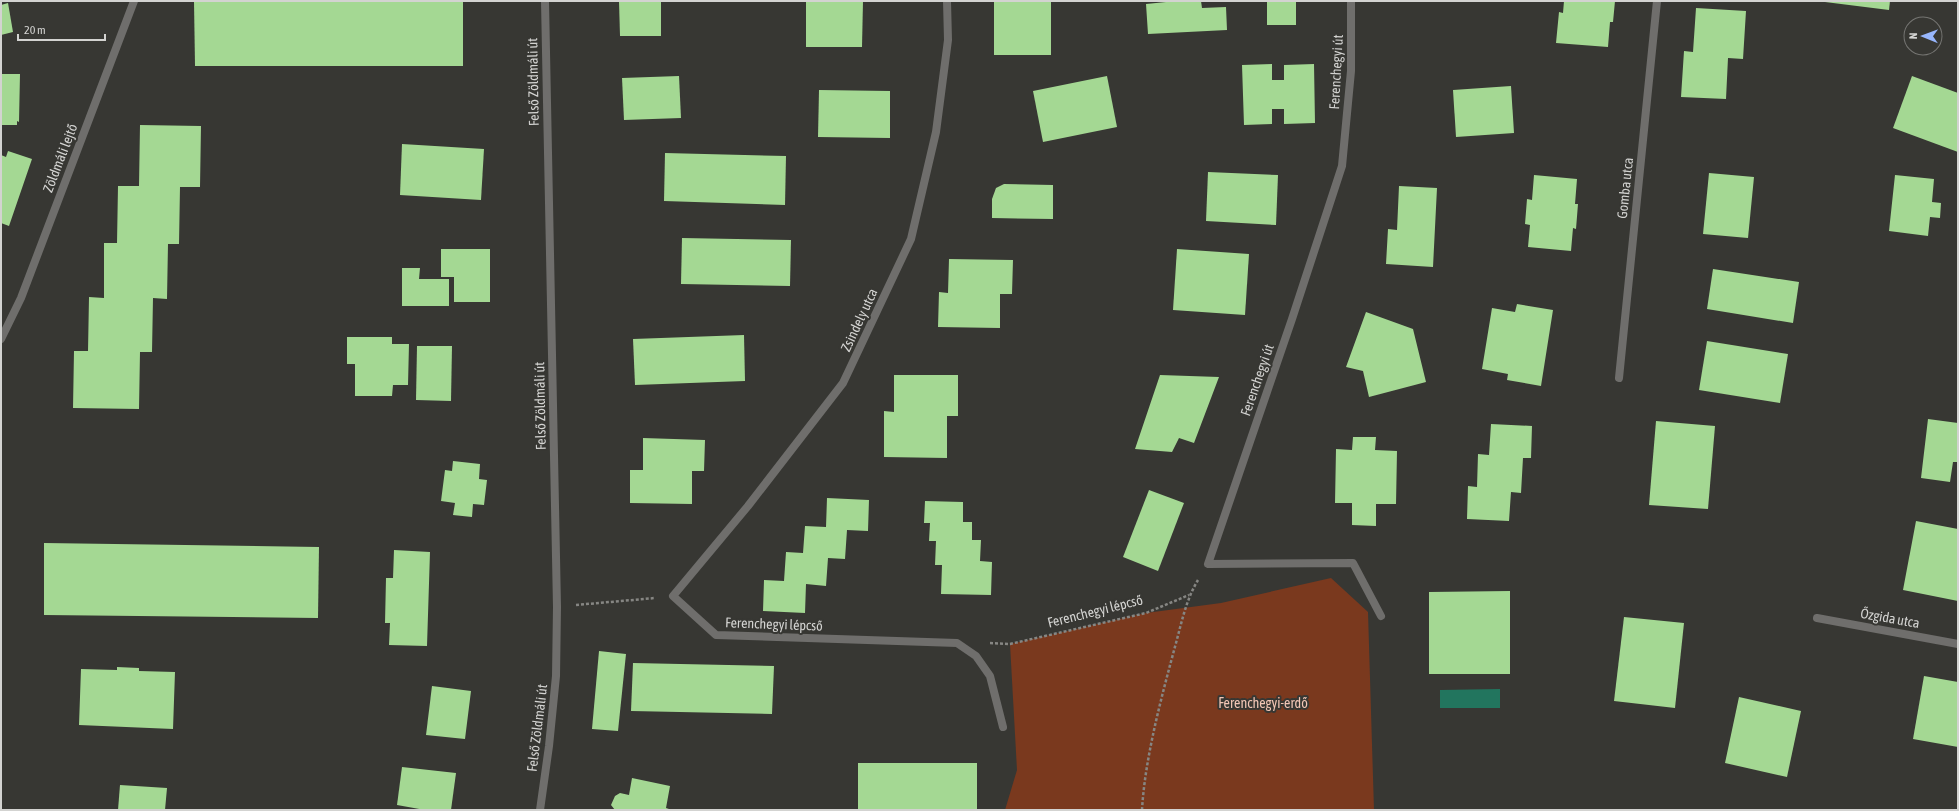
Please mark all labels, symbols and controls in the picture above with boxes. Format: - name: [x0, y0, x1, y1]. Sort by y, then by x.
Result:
- scale bar: [18, 16, 105, 42]
- north arrow: [1903, 16, 1943, 56]
- text: 20 m: [24, 23, 46, 37]
- text: N: [1907, 32, 1919, 39]
- street label: Ferenchegyi út: [1326, 34, 1346, 110]
- street label: Felső Zöldmáli út: [524, 38, 542, 126]
- street label: Zöldmáli lejtő: [40, 121, 80, 195]
- street label: Gomba utca: [1614, 157, 1636, 219]
- street label: Zsindely utca: [837, 286, 881, 354]
- street label: Ferenchegyi út: [1237, 342, 1277, 418]
- street label: Felső Zöldmáli út: [531, 362, 549, 450]
- street label: Ferenchegyi lépcső: [1046, 591, 1144, 631]
- street label: Őzgida utca: [1859, 605, 1921, 631]
- street label: Ferenchegyi lépcső: [725, 614, 823, 634]
- street label: Felső Zöldmáli út: [524, 683, 550, 773]
- park label: Ferenchegyi-erdő: [1218, 695, 1308, 711]

